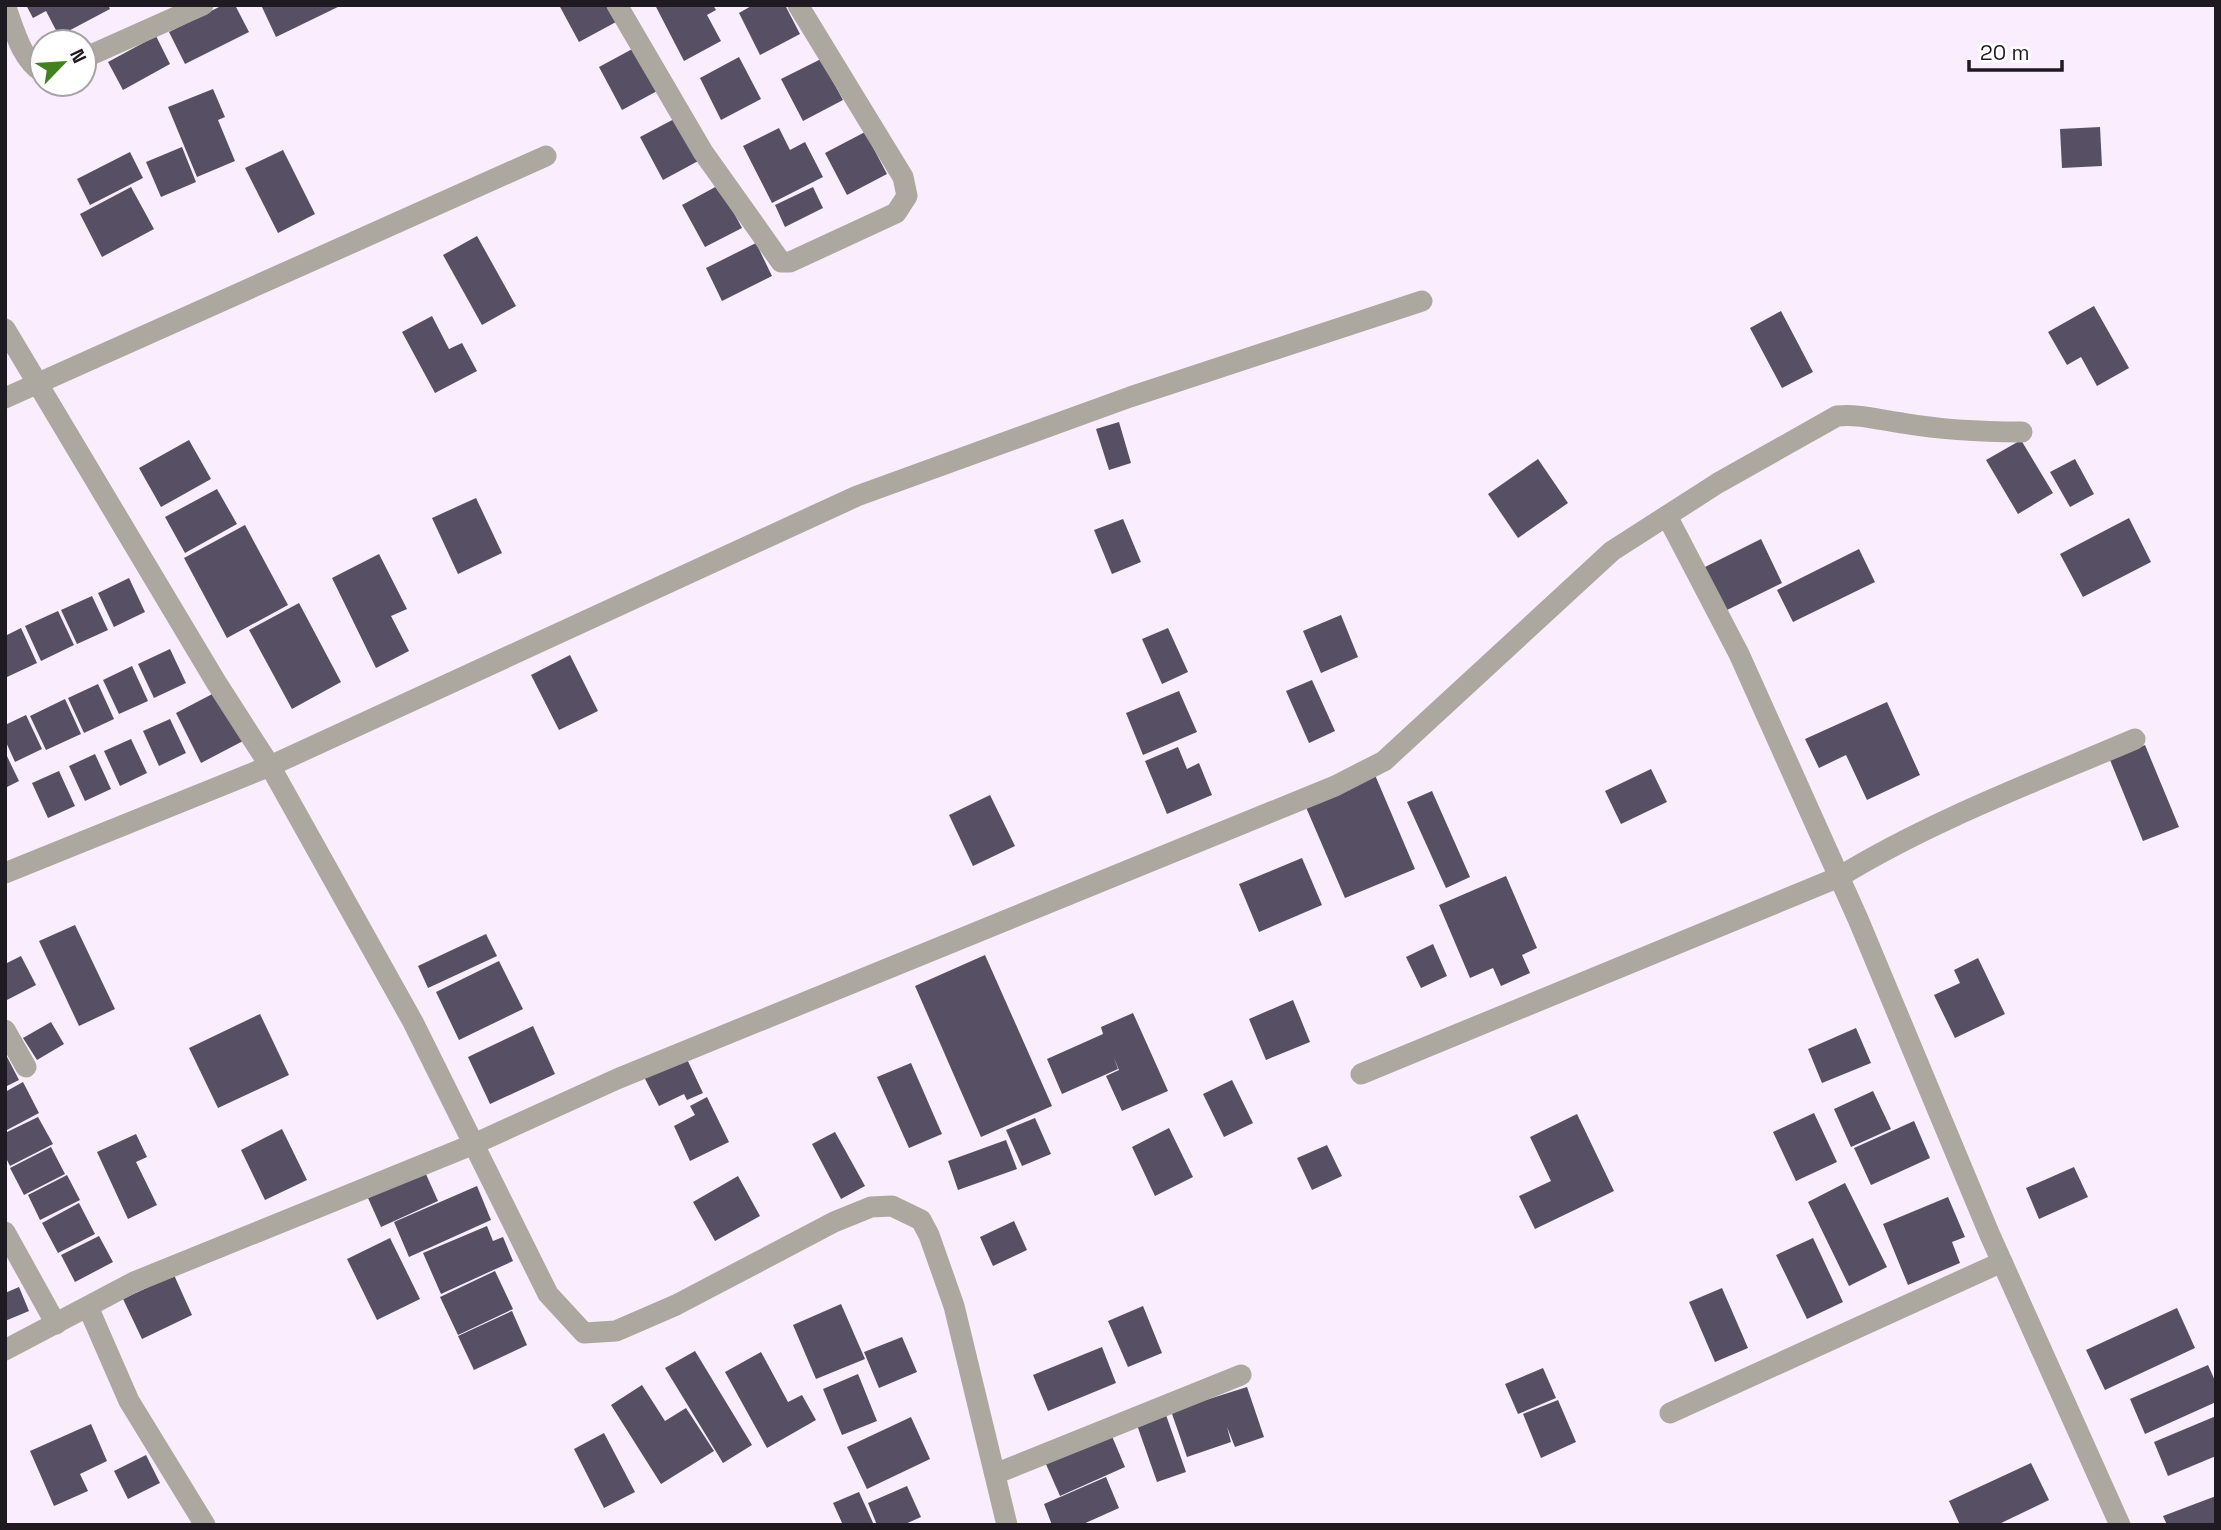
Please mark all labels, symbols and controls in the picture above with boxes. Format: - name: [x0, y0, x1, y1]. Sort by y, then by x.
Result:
- north arrow: [28, 28, 98, 98]
- scale bar: [1969, 28, 2062, 72]
- text: 20 m: [1980, 39, 2030, 66]
- text: N: [64, 45, 92, 67]

